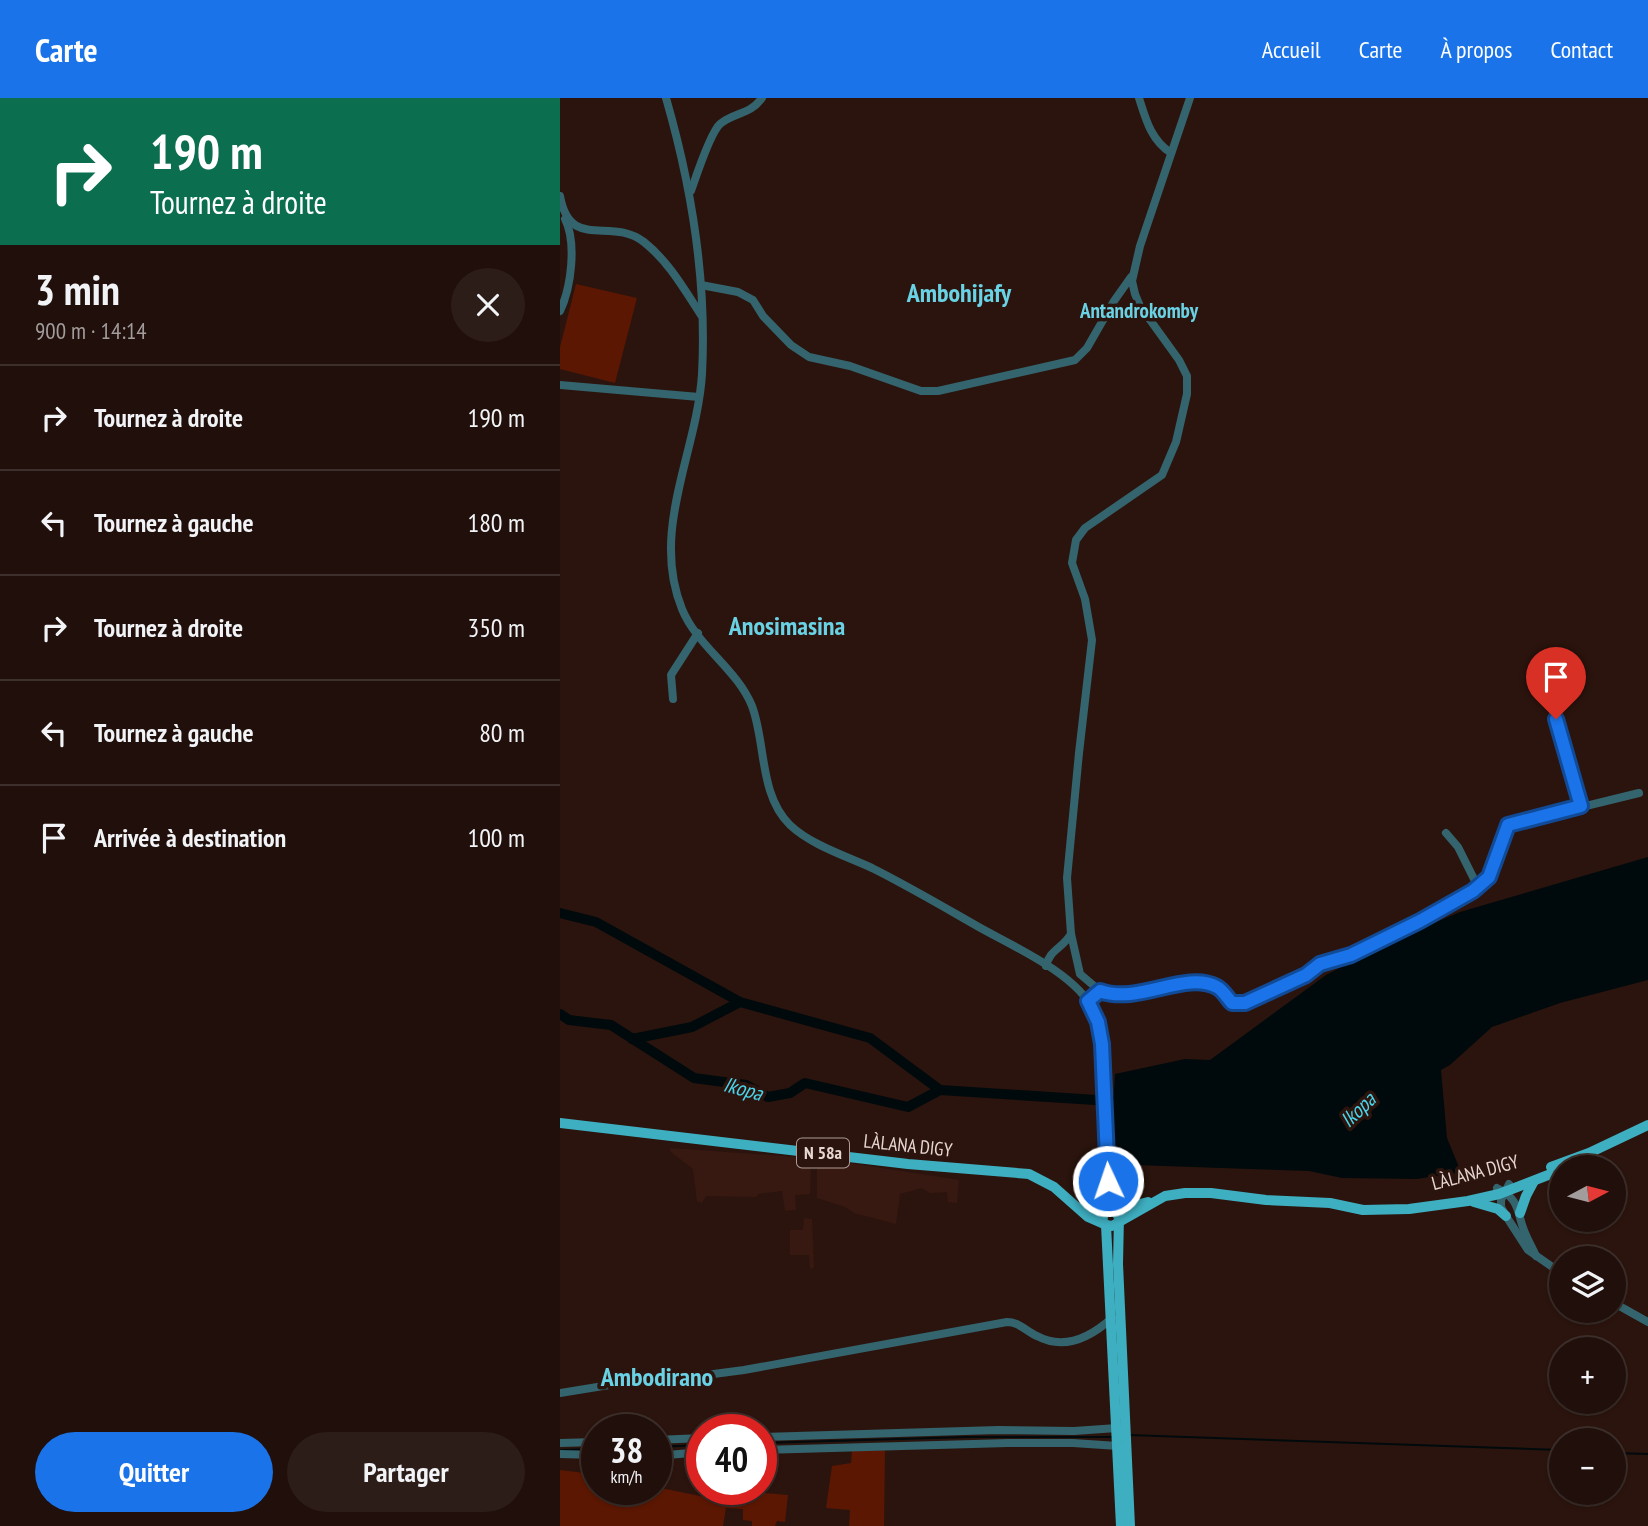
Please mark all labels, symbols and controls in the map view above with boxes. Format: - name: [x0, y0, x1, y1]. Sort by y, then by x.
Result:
- text: Carte: [35, 28, 98, 71]
- text: Accueil: [1262, 34, 1321, 65]
- text: Carte: [1359, 34, 1402, 65]
- text: À propos: [1440, 34, 1512, 65]
- text: Contact: [1550, 34, 1613, 65]
- text: 190 m: [150, 119, 263, 183]
- icon: right: [35, 126, 126, 217]
- text: Tournez à droite: [150, 181, 327, 223]
- text: 3 min: [35, 262, 120, 317]
- button: close: [451, 268, 525, 342]
- district label: Ambohijafy: [906, 276, 1012, 309]
- district label: Antandrokomby: [1079, 297, 1199, 324]
- text: 900 m · 14:14: [35, 316, 147, 345]
- icon: right: [35, 399, 73, 437]
- text: Tournez à droite: [94, 401, 243, 434]
- text: 190 m: [467, 401, 525, 434]
- icon: left: [35, 504, 73, 542]
- text: Tournez à gauche: [94, 506, 254, 539]
- text: 180 m: [467, 506, 525, 539]
- icon: right: [35, 609, 73, 647]
- district label: Anosimasina: [728, 609, 845, 642]
- text: Tournez à droite: [94, 611, 243, 644]
- text: 350 m: [467, 611, 525, 644]
- pin: [1526, 647, 1586, 719]
- icon: arrive: [1537, 658, 1575, 696]
- icon: left: [35, 714, 73, 752]
- text: Tournez à gauche: [94, 716, 254, 749]
- text: 80 m: [479, 716, 525, 749]
- icon: arrive: [35, 819, 73, 857]
- text: Arrivée à destination: [94, 821, 286, 854]
- text: 100 m: [467, 821, 525, 854]
- water label: Ikopa: [721, 1070, 767, 1107]
- water label: Ikopa: [1334, 1085, 1382, 1133]
- street label: LÀLANA DIGY: [862, 1128, 954, 1162]
- road number: N 58a: [797, 1138, 849, 1168]
- position arrow: [1071, 1144, 1145, 1218]
- street label: LÀLANA DIGY: [1429, 1149, 1521, 1195]
- north arrow: [1549, 1155, 1626, 1232]
- map controls: [1549, 1155, 1626, 1505]
- button: layers: [1549, 1246, 1626, 1323]
- button: +: [1549, 1337, 1626, 1414]
- district label: Ambodirano: [600, 1360, 713, 1393]
- speed limit sign: 40: [686, 1414, 777, 1505]
- text: 38: [610, 1427, 643, 1473]
- button: −: [1549, 1428, 1626, 1505]
- button: Quitter: [35, 1432, 273, 1512]
- button: Partager: [287, 1432, 525, 1512]
- text: km/h: [611, 1465, 642, 1488]

